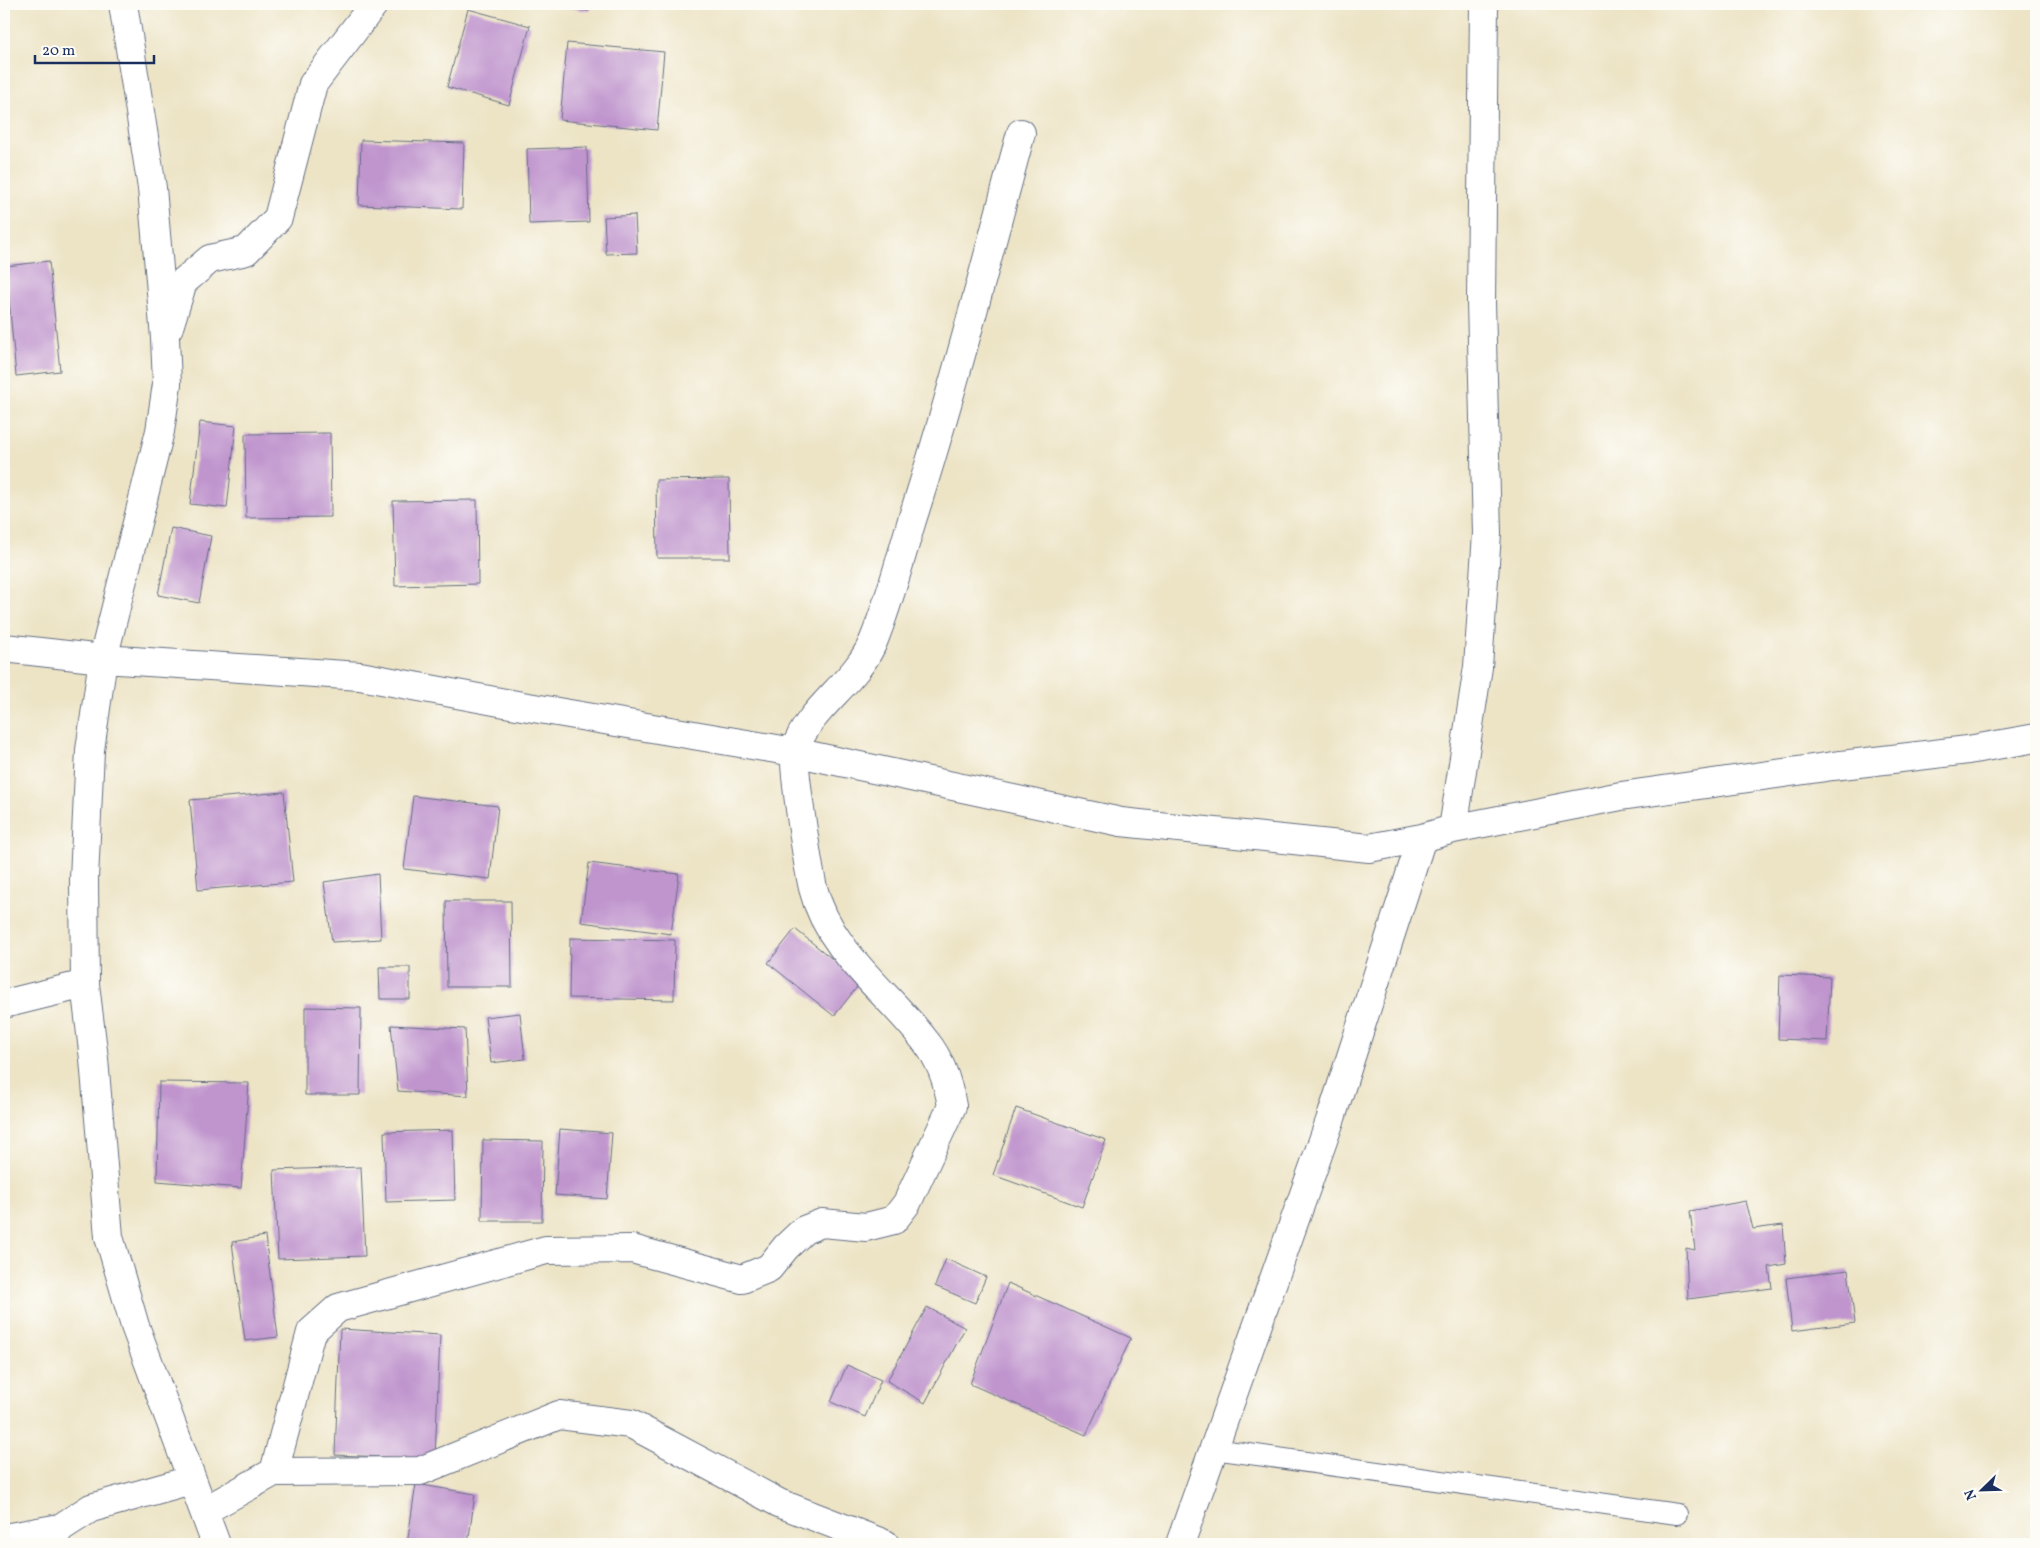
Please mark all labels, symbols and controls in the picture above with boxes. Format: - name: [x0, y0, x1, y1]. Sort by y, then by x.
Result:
- scale bar: [35, 32, 154, 64]
- text: 20 m: [42, 41, 75, 62]
- north arrow: [1958, 1466, 2008, 1516]
- text: N: [1961, 1486, 1982, 1503]

